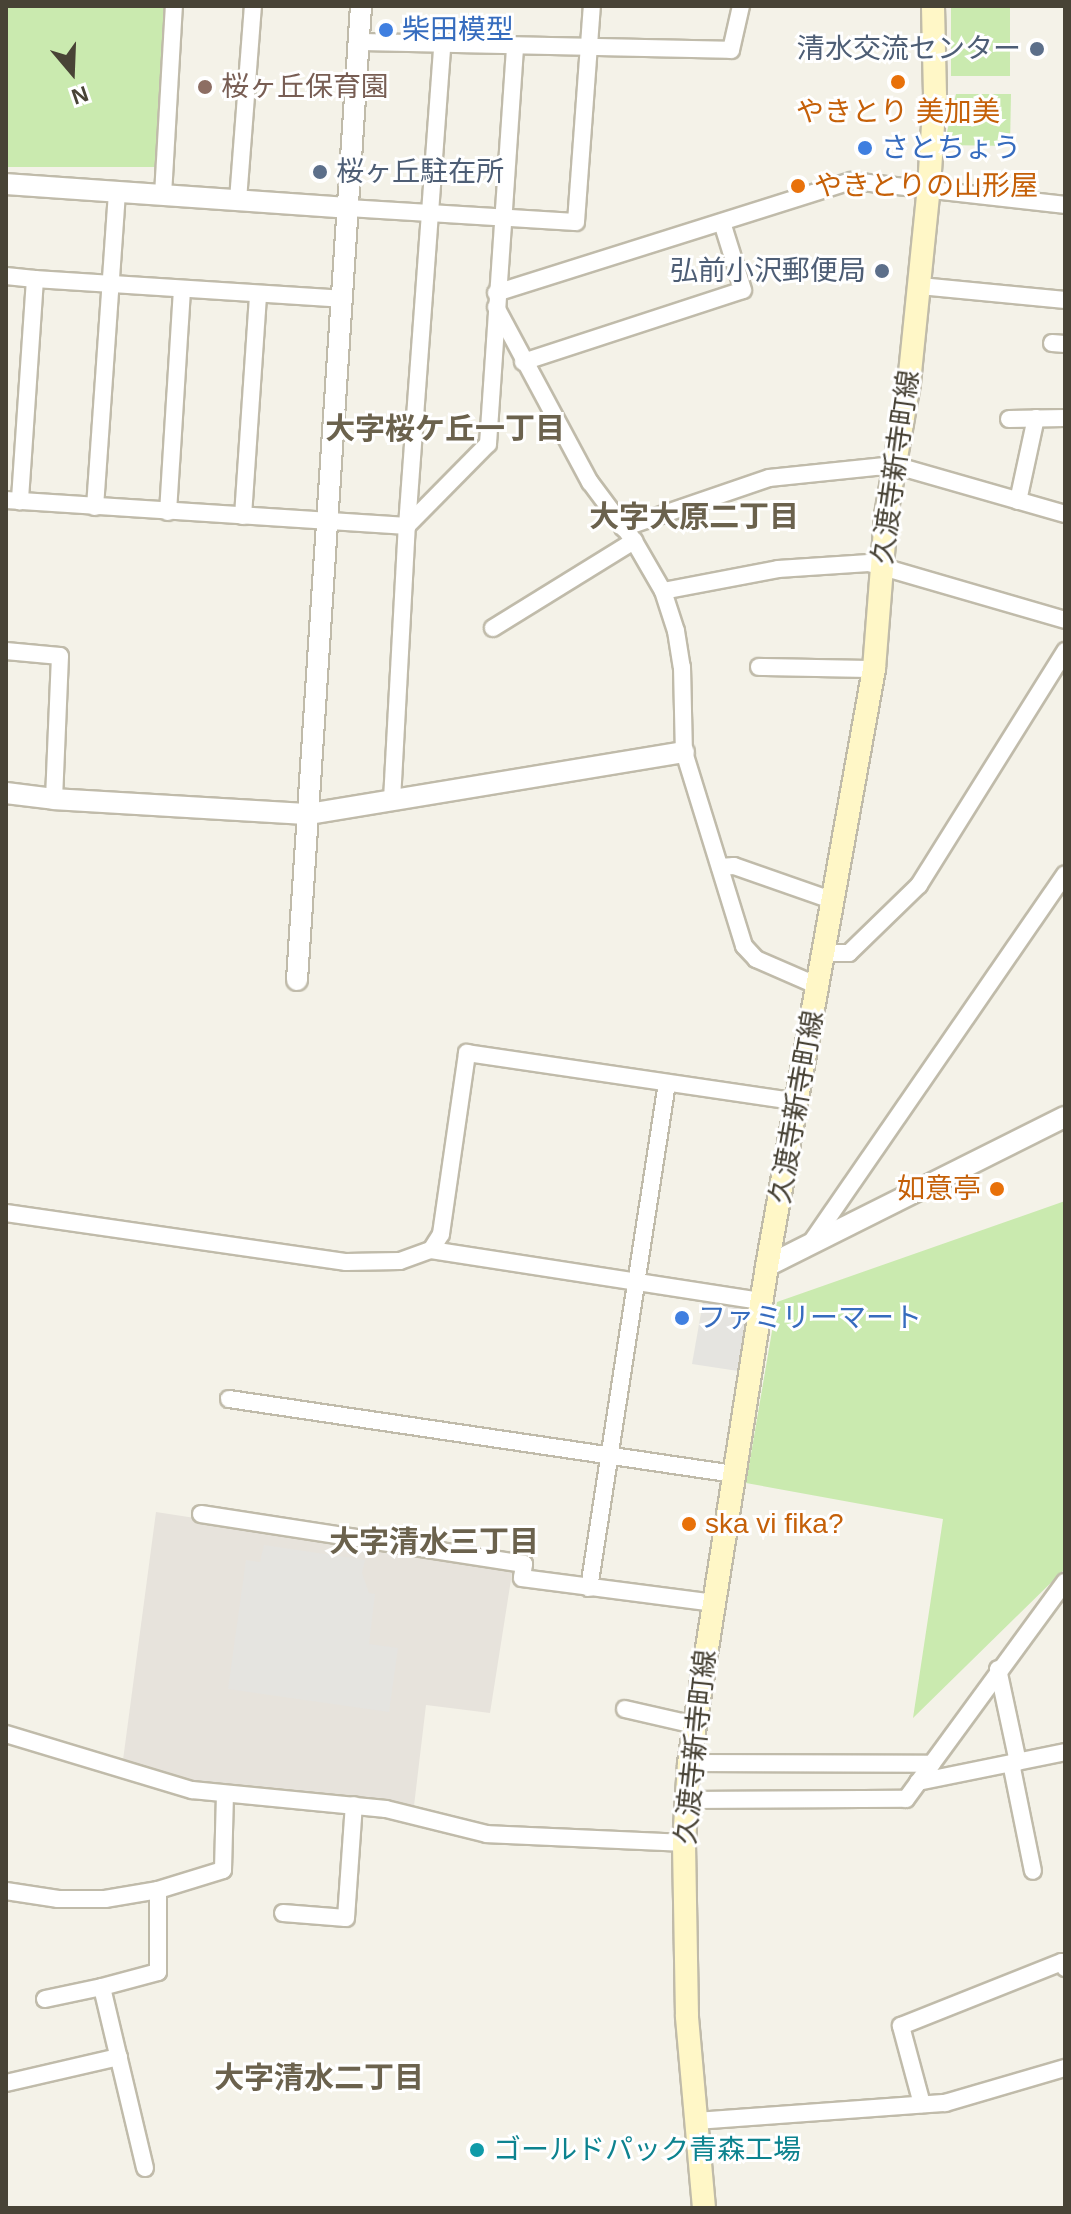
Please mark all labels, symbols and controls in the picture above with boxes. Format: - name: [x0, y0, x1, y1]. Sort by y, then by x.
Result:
- place label: 柴田模型: [402, 13, 514, 47]
- marker: 柴田模型: [377, 21, 395, 39]
- north arrow: [32, 32, 112, 112]
- place label: 清水交流センター: [797, 32, 1021, 66]
- marker: 清水交流センター: [1028, 40, 1046, 58]
- place label: 桜ヶ丘保育園: [221, 70, 389, 104]
- marker: やきとり 美加美: [889, 73, 907, 91]
- marker: 桜ヶ丘保育園: [196, 78, 214, 96]
- text: N: [68, 81, 92, 110]
- place label: やきとり 美加美: [796, 95, 1000, 129]
- place label: さとちょう: [881, 131, 1021, 165]
- marker: さとちょう: [856, 139, 874, 157]
- place label: 桜ヶ丘駐在所: [336, 155, 504, 189]
- marker: 桜ヶ丘駐在所: [311, 163, 329, 181]
- place label: やきとりの山形屋: [814, 169, 1038, 203]
- marker: やきとりの山形屋: [789, 177, 807, 195]
- place label: 弘前小沢郵便局: [670, 254, 866, 288]
- marker: 弘前小沢郵便局: [873, 262, 891, 280]
- street label: 久渡寺新寺町線: [866, 368, 926, 566]
- district label: 大字桜ケ丘一丁目: [325, 411, 565, 447]
- district label: 大字大原二丁目: [589, 499, 799, 535]
- street label: 久渡寺新寺町線: [763, 1008, 831, 1206]
- place label: 如意亭: [897, 1172, 981, 1206]
- marker: 如意亭: [988, 1180, 1006, 1198]
- place label: ファミリーマート: [698, 1301, 922, 1335]
- marker: ファミリーマート: [673, 1309, 691, 1327]
- place label: ska vi fika?: [705, 1507, 843, 1541]
- marker: ska vi fika?: [680, 1515, 698, 1533]
- district label: 大字清水三丁目: [329, 1524, 539, 1560]
- street label: 久渡寺新寺町線: [669, 1648, 723, 1846]
- district label: 大字清水二丁目: [214, 2060, 424, 2096]
- place label: ゴールドパック青森工場: [493, 2133, 801, 2167]
- marker: ゴールドパック青森工場: [468, 2141, 486, 2159]

